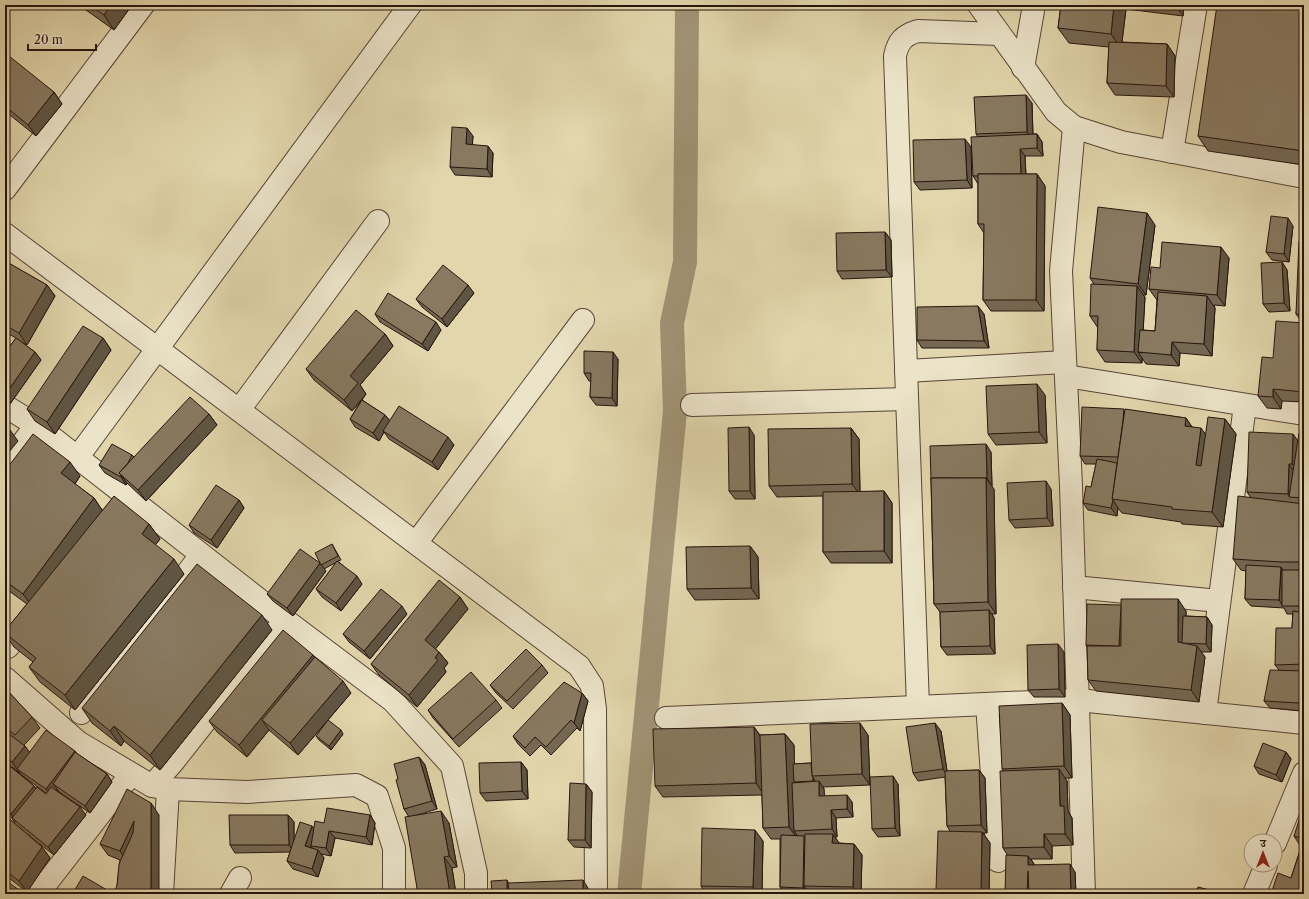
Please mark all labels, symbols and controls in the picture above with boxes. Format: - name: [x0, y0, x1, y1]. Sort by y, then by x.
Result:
- scale bar: [28, 26, 96, 52]
- text: 20 m: [34, 32, 63, 47]
- north arrow: [1243, 833, 1283, 873]
- text: उ: [1259, 836, 1267, 850]

